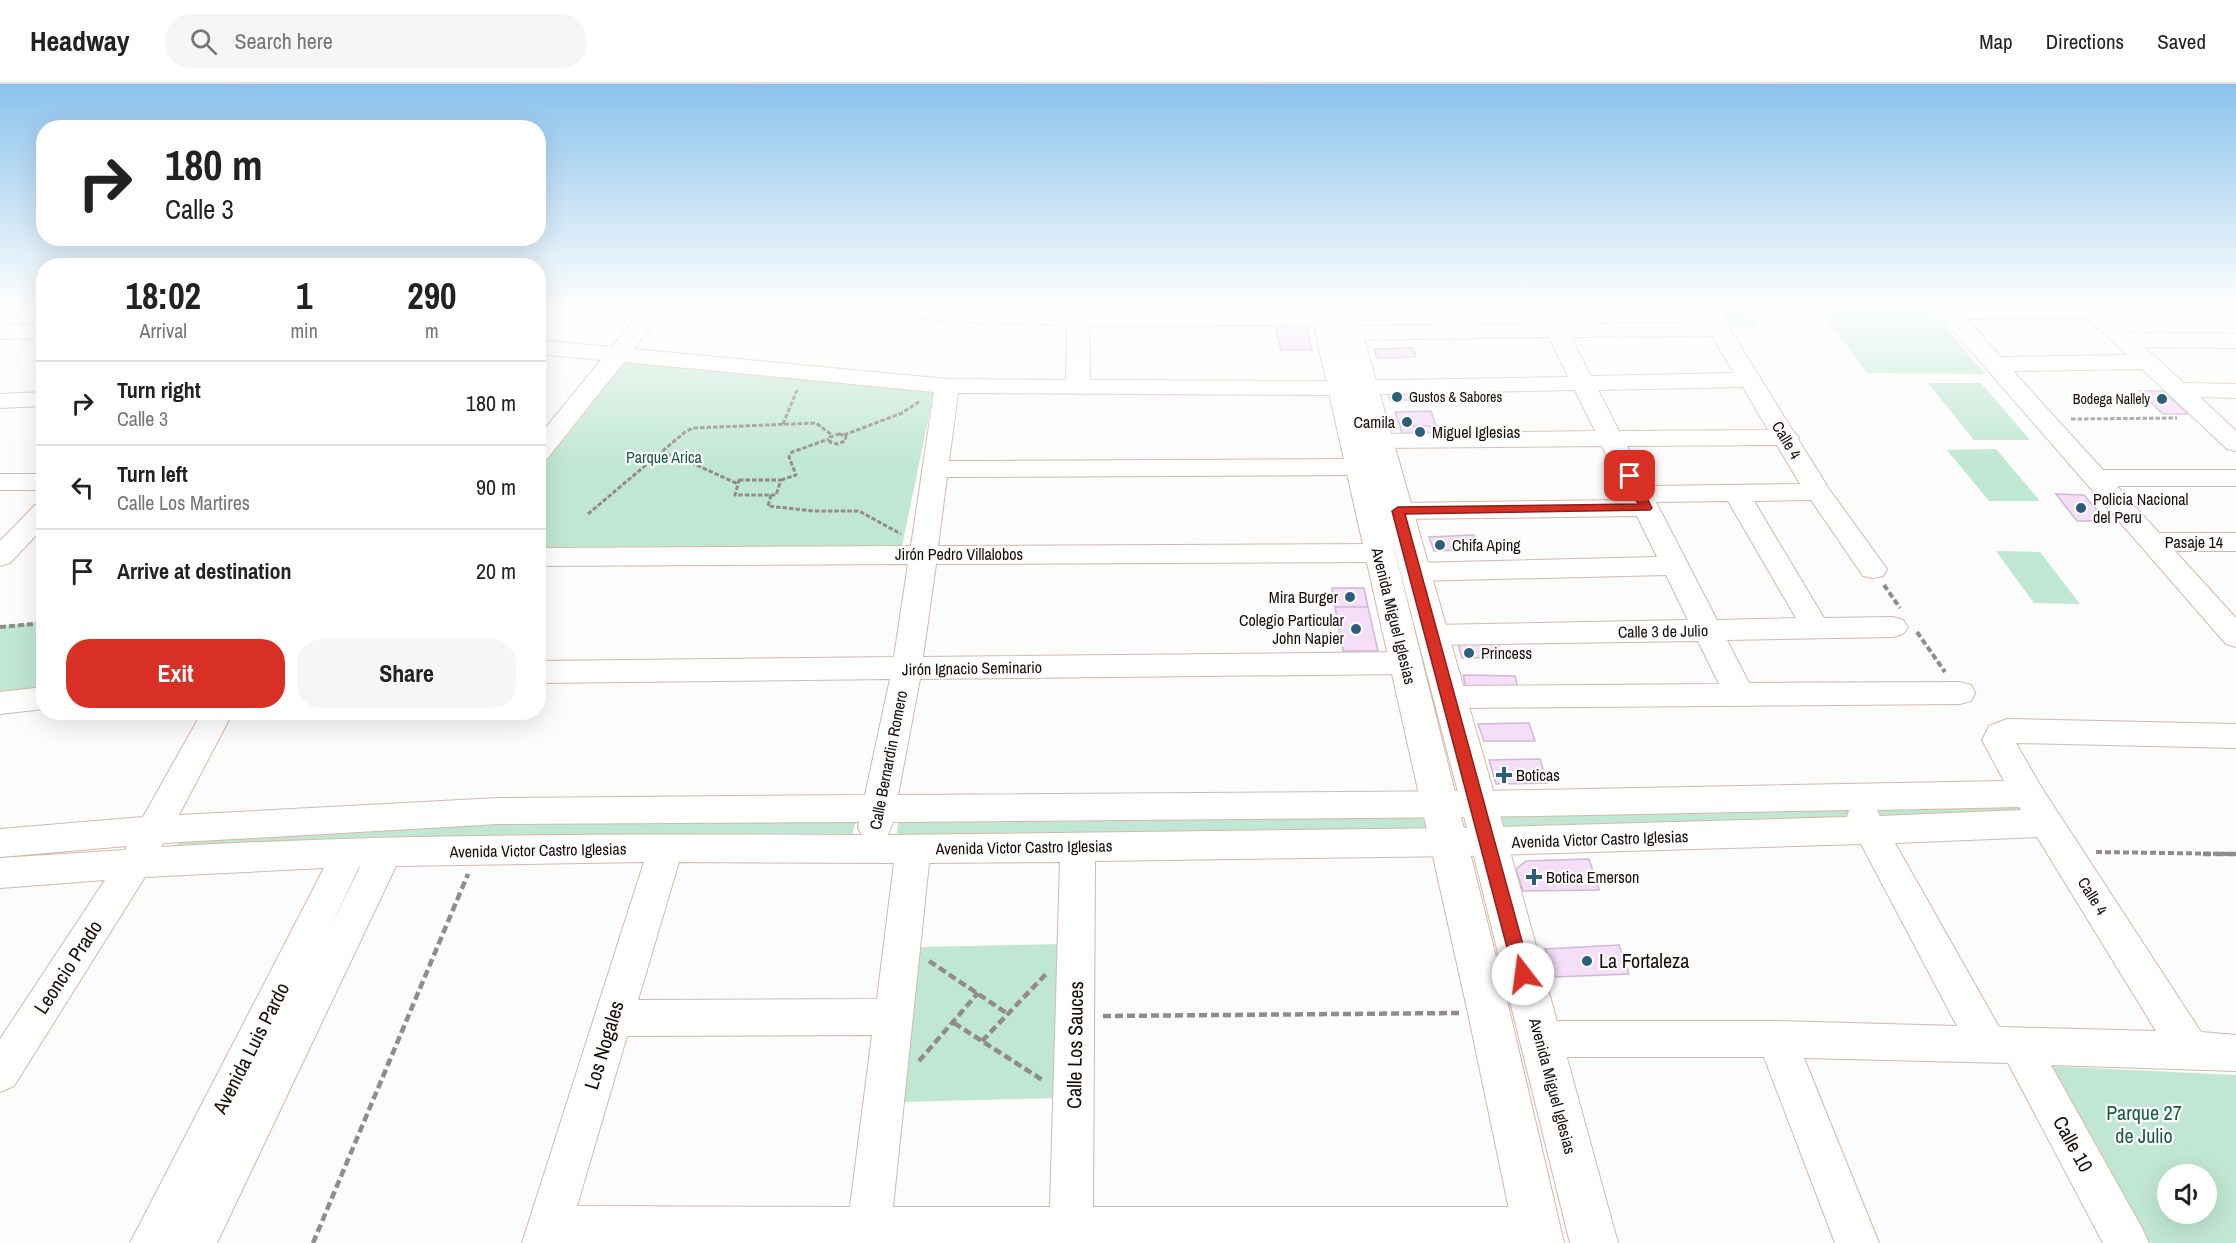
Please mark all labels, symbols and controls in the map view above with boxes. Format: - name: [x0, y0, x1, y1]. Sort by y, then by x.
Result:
- search box: [166, 14, 586, 68]
- text: Headway: [30, 22, 130, 60]
- icon: search: [187, 25, 220, 58]
- text: Search here: [235, 26, 333, 56]
- text: Map: [1979, 27, 2013, 56]
- text: Directions: [2046, 27, 2124, 56]
- text: Saved: [2157, 27, 2206, 56]
- text: 180 m: [165, 137, 263, 193]
- icon: right: [66, 144, 144, 222]
- text: Calle 3: [165, 191, 234, 227]
- text: 18:02: [125, 272, 201, 320]
- text: 1: [296, 272, 312, 320]
- text: 290: [407, 272, 457, 320]
- text: Arrival: [140, 317, 187, 344]
- text: min: [290, 317, 318, 344]
- text: m: [425, 317, 439, 344]
- text: Turn right: [117, 375, 201, 405]
- icon: right: [66, 387, 99, 420]
- text: 180 m: [466, 388, 516, 418]
- place label: Gustos & Sabores: [1409, 388, 1502, 406]
- marker: Gustos & Sabores: [1390, 390, 1404, 404]
- place label: Bodega Nallely: [2073, 390, 2150, 408]
- marker: Bodega Nallely: [2155, 392, 2169, 406]
- text: Calle 3: [117, 405, 168, 432]
- place label: Camila: [1353, 411, 1396, 433]
- marker: Camila: [1400, 415, 1414, 429]
- street label: Calle 4: [1767, 417, 1807, 463]
- place label: Miguel Iglesias: [1432, 421, 1520, 443]
- marker: Miguel Iglesias: [1413, 425, 1427, 439]
- park label: Parque Arica: [626, 446, 703, 468]
- pin: [1604, 450, 1655, 501]
- text: Turn left: [117, 459, 188, 489]
- icon: arrive: [1613, 459, 1646, 492]
- icon: left: [66, 471, 99, 504]
- text: 90 m: [476, 472, 516, 502]
- place label: Policia Nacional del Peru: [2093, 488, 2189, 528]
- text: Calle Los Martires: [117, 489, 250, 516]
- marker: Policia Nacional del Peru: [2074, 501, 2088, 515]
- street label: Pasaje 14: [2165, 531, 2223, 553]
- place label: Chifa Aping: [1452, 534, 1521, 556]
- marker: Chifa Aping: [1433, 538, 1447, 552]
- street label: Jirón Pedro Villalobos: [895, 543, 1023, 565]
- street label: Avenida Miguel Iglesias: [1366, 545, 1422, 686]
- icon: arrive: [66, 555, 99, 588]
- text: Arrive at destination: [117, 556, 291, 586]
- text: 20 m: [476, 556, 516, 586]
- place label: Mira Burger: [1269, 586, 1339, 608]
- marker: Mira Burger: [1343, 590, 1357, 604]
- place label: Colegio Particular John Napier: [1239, 609, 1345, 649]
- street label: Calle 3 de Julio: [1618, 619, 1708, 643]
- marker: Colegio Particular John Napier: [1349, 622, 1363, 636]
- button: Exit: [66, 639, 285, 708]
- button: Share: [297, 639, 516, 708]
- place label: Princess: [1481, 642, 1532, 664]
- marker: Princess: [1462, 646, 1476, 660]
- street label: Jirón Ignacio Seminario: [902, 656, 1042, 680]
- street label: Calle Bernardin Romero: [864, 688, 912, 832]
- place label: Boticas: [1516, 764, 1560, 786]
- marker: Boticas: [1497, 768, 1511, 782]
- street label: Avenida Victor Castro Iglesias: [1510, 825, 1689, 853]
- street label: Avenida Victor Castro Iglesias: [934, 834, 1113, 860]
- street label: Avenida Victor Castro Iglesias: [448, 837, 627, 863]
- place label: Botica Emerson: [1546, 866, 1639, 888]
- marker: Botica Emerson: [1527, 870, 1541, 884]
- street label: Calle 4: [2073, 873, 2113, 919]
- street label: Leoncio Prado: [27, 915, 108, 1019]
- position arrow: [1491, 942, 1555, 1006]
- place label: La Fortaleza: [1599, 947, 1689, 974]
- marker: La Fortaleza: [1580, 954, 1594, 968]
- street label: Avenida Luis Pardo: [205, 978, 295, 1119]
- street label: Calle Los Sauces: [1060, 981, 1089, 1109]
- street label: Los Nogales: [577, 997, 630, 1092]
- street label: Avenida Miguel Iglesias: [1524, 1015, 1582, 1156]
- park label: Parque 27 de Julio: [2106, 1099, 2182, 1149]
- street label: Calle 10: [2047, 1111, 2100, 1177]
- map controls: [2157, 1164, 2217, 1224]
- button: sound: [2157, 1164, 2217, 1224]

